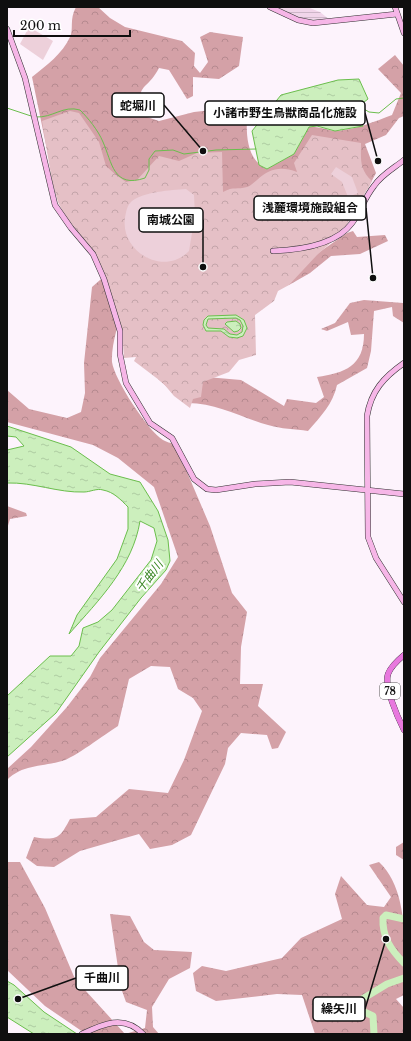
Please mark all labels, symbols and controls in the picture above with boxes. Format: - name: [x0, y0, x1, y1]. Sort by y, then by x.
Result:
- scale bar: [14, 12, 130, 38]
- text: 200 m: [20, 18, 61, 33]
- callout: 蛇堀川: [112, 93, 164, 117]
- text: 蛇堀川: [120, 98, 156, 113]
- callout: 小諸市野生鳥獣商品化施設: [205, 101, 365, 125]
- text: 小諸市野生鳥獣商品化施設: [213, 105, 357, 120]
- callout: 浅麓環境施設組合: [254, 196, 366, 220]
- text: 浅麓環境施設組合: [262, 200, 358, 215]
- callout: 南城公園: [139, 208, 203, 232]
- text: 南城公園: [147, 212, 195, 227]
- water label: 千曲川: [132, 556, 167, 595]
- road number: 78: [380, 683, 400, 699]
- callout: 千曲川: [76, 966, 128, 990]
- text: 千曲川: [84, 970, 120, 985]
- callout: 繰矢川: [313, 997, 365, 1021]
- text: 繰矢川: [321, 1001, 357, 1016]

